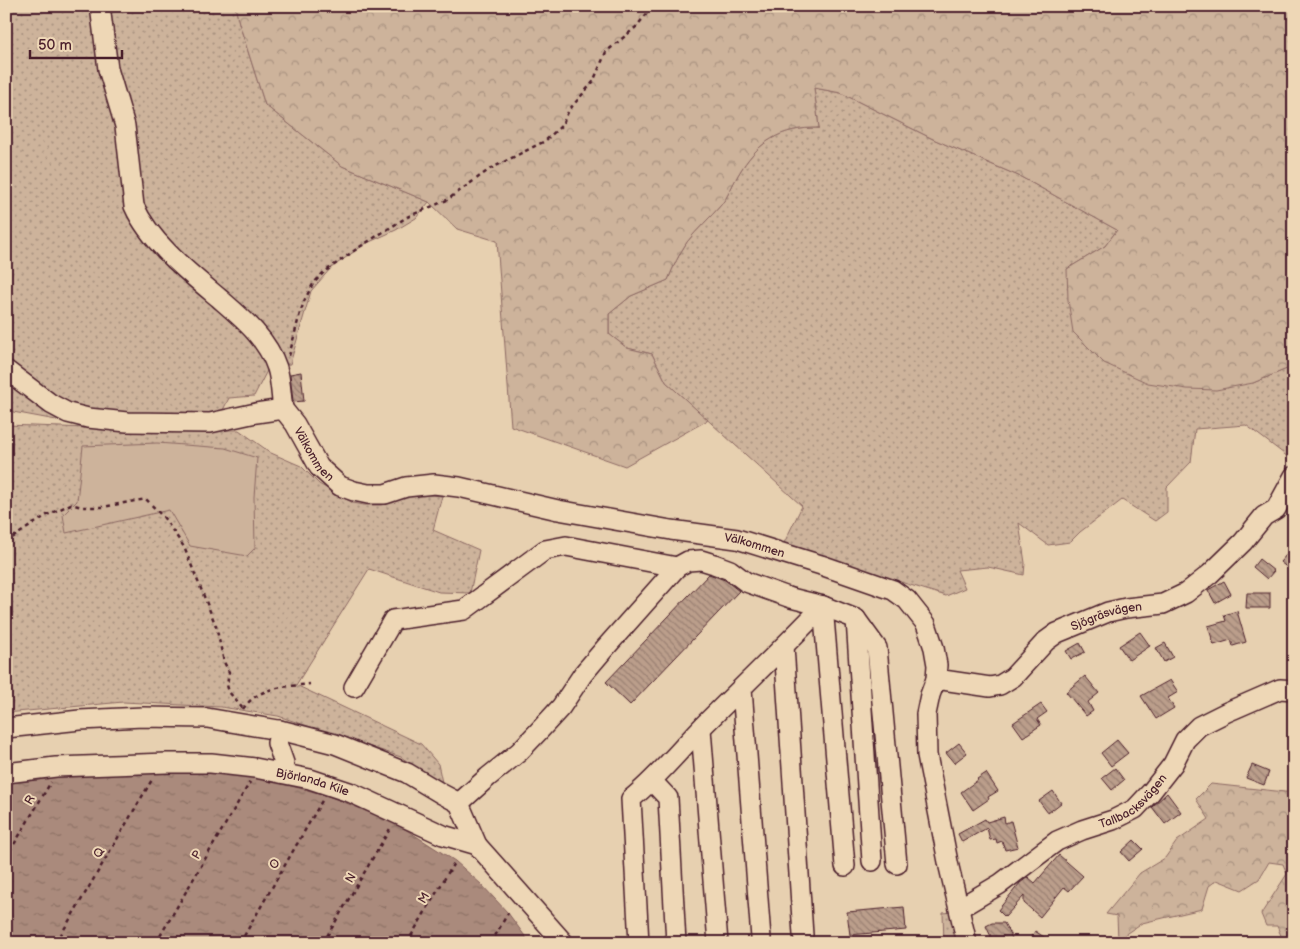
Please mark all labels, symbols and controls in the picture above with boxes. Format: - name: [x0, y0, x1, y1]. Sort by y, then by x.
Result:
- scale bar: [30, 28, 122, 60]
- text: 50 m: [38, 36, 72, 55]
- street label: Välkommen: [291, 424, 337, 485]
- street label: Välkommen: [724, 530, 787, 561]
- street label: Sjögräsvägen: [1069, 599, 1143, 634]
- street label: Björlanda Kile: [275, 765, 351, 799]
- street label: Tallbacksvägen: [1097, 771, 1170, 832]
- street label: R: [21, 792, 39, 807]
- street label: Q: [90, 845, 108, 861]
- street label: P: [189, 848, 206, 862]
- street label: O: [266, 856, 284, 872]
- street label: N: [342, 870, 360, 886]
- street label: M: [415, 890, 433, 906]

